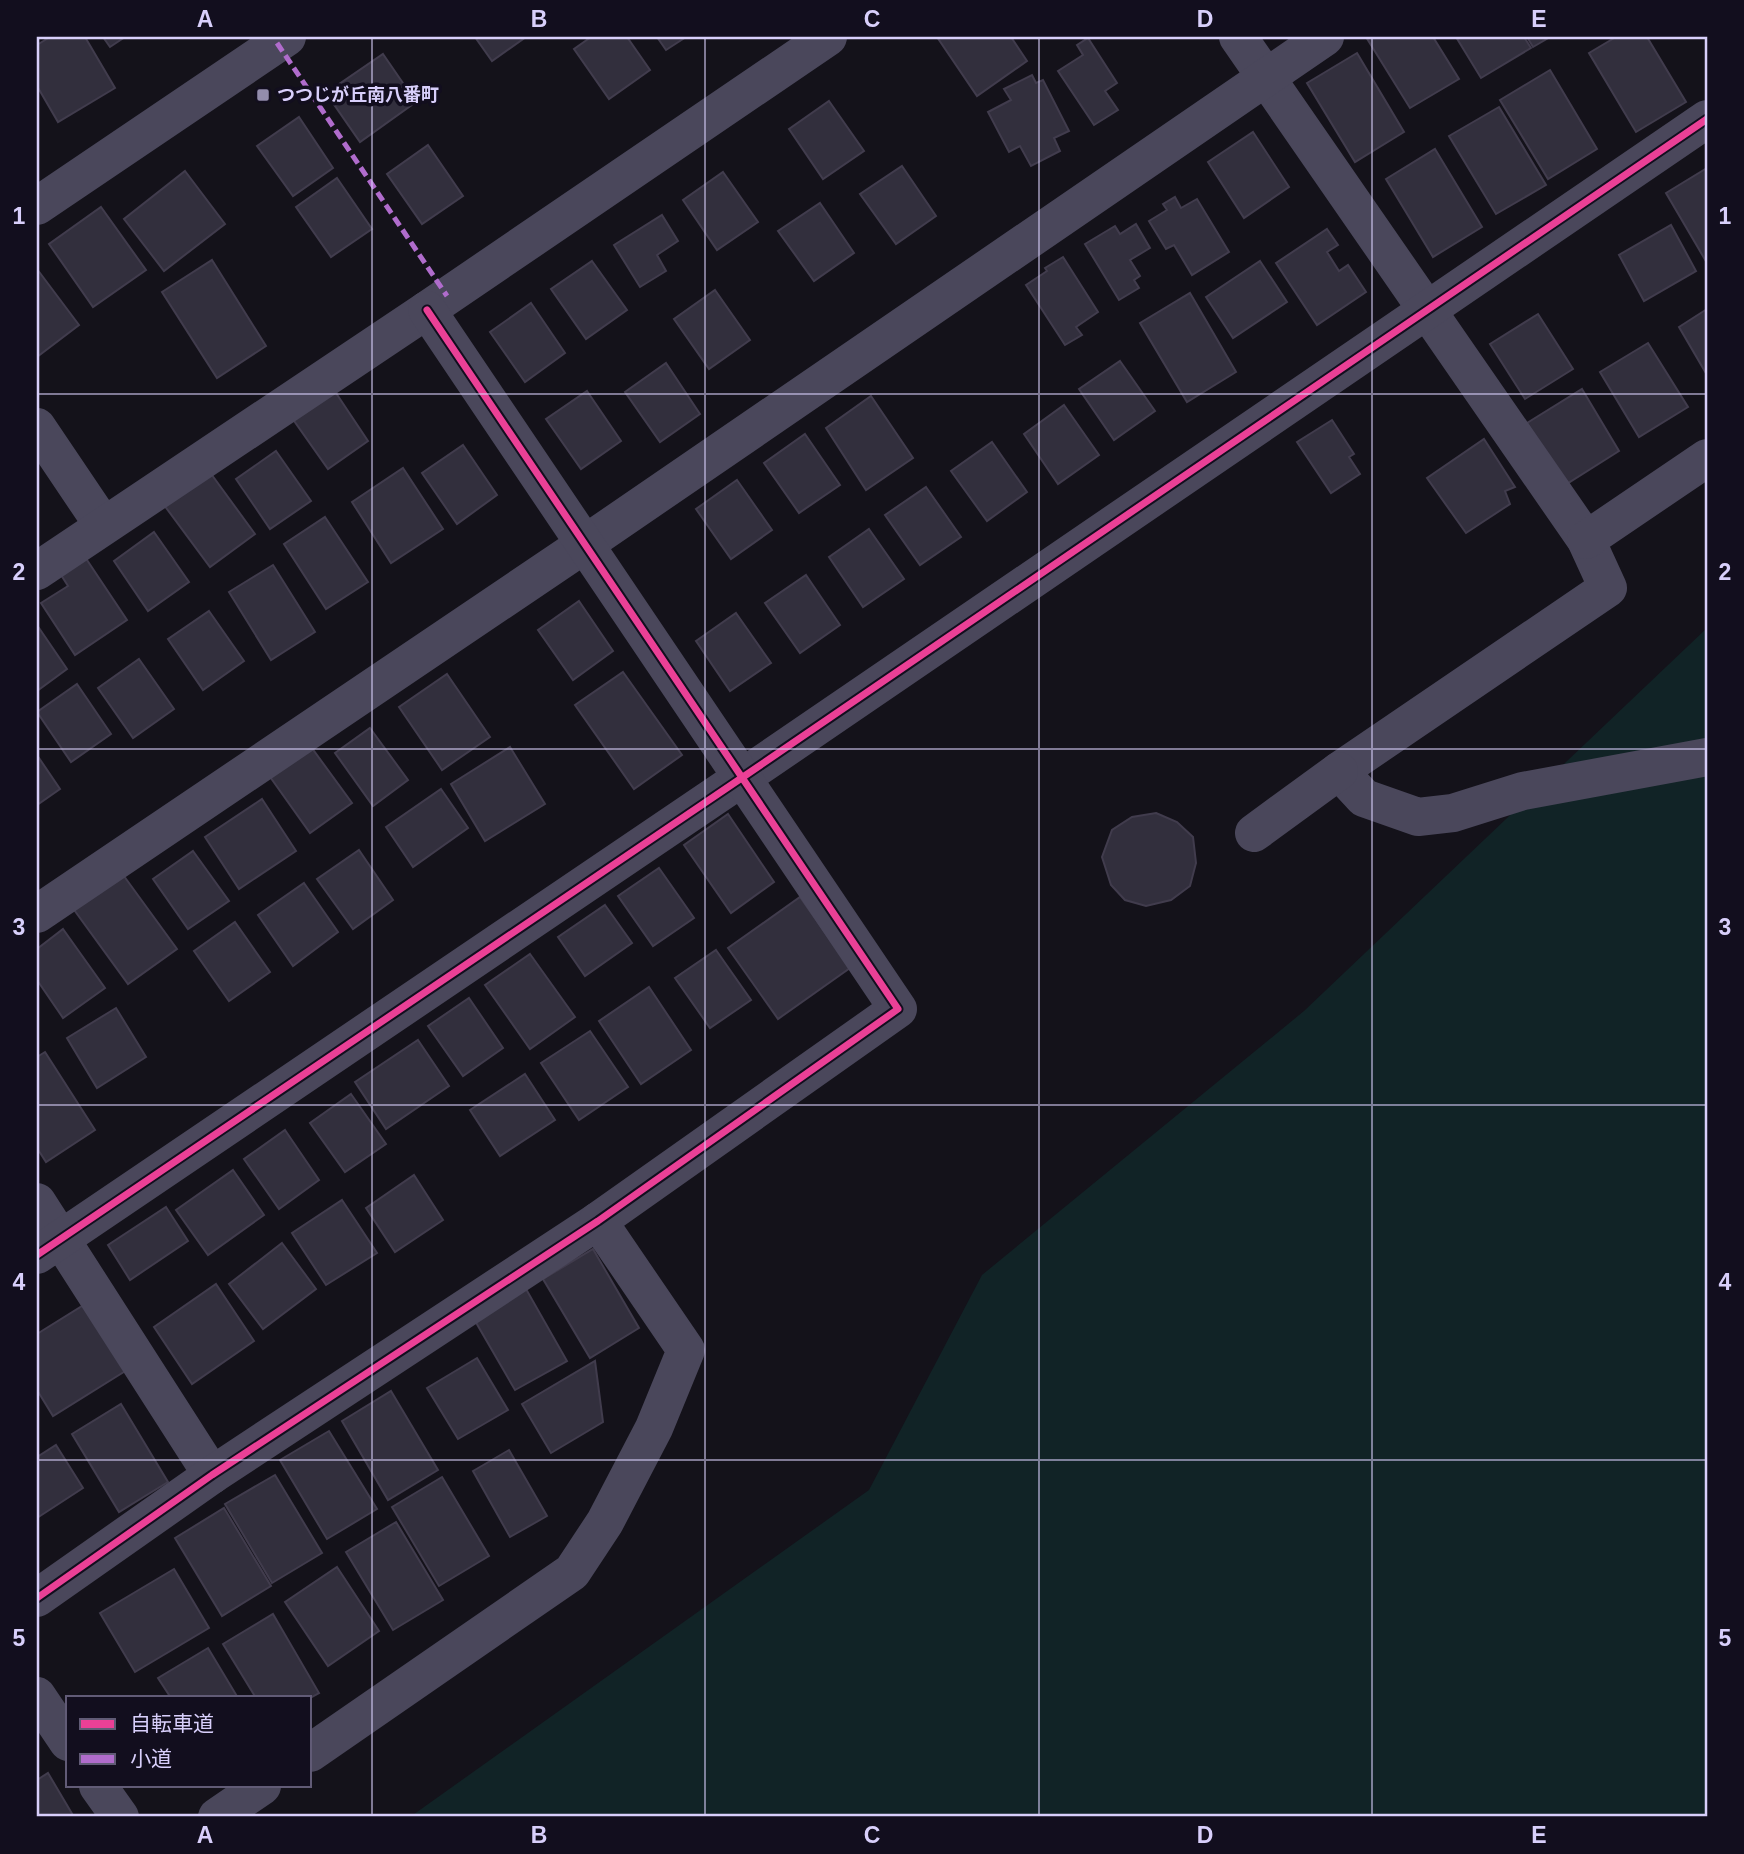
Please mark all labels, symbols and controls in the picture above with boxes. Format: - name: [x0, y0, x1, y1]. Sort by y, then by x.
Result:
- text: A: [197, 6, 213, 32]
- text: B: [531, 6, 547, 32]
- text: C: [864, 6, 880, 32]
- text: D: [1197, 6, 1213, 32]
- text: E: [1531, 6, 1547, 32]
- place label: つつじが丘南八番町: [277, 85, 439, 105]
- marker: つつじが丘南八番町: [255, 87, 271, 103]
- text: 1: [13, 203, 26, 229]
- text: 1: [1719, 203, 1732, 229]
- text: 2: [13, 559, 25, 585]
- text: 2: [1719, 559, 1731, 585]
- text: 3: [13, 914, 25, 940]
- text: 3: [1719, 914, 1731, 940]
- text: 4: [13, 1269, 26, 1295]
- text: 4: [1719, 1269, 1732, 1295]
- text: 5: [13, 1625, 26, 1651]
- text: 5: [1719, 1625, 1732, 1651]
- legend: [66, 1696, 312, 1787]
- text: 自転車道: [130, 1712, 214, 1735]
- text: 小道: [130, 1747, 172, 1770]
- text: A: [197, 1822, 213, 1848]
- text: B: [531, 1822, 547, 1848]
- text: C: [864, 1822, 880, 1848]
- text: D: [1197, 1822, 1213, 1848]
- text: E: [1531, 1822, 1547, 1848]

